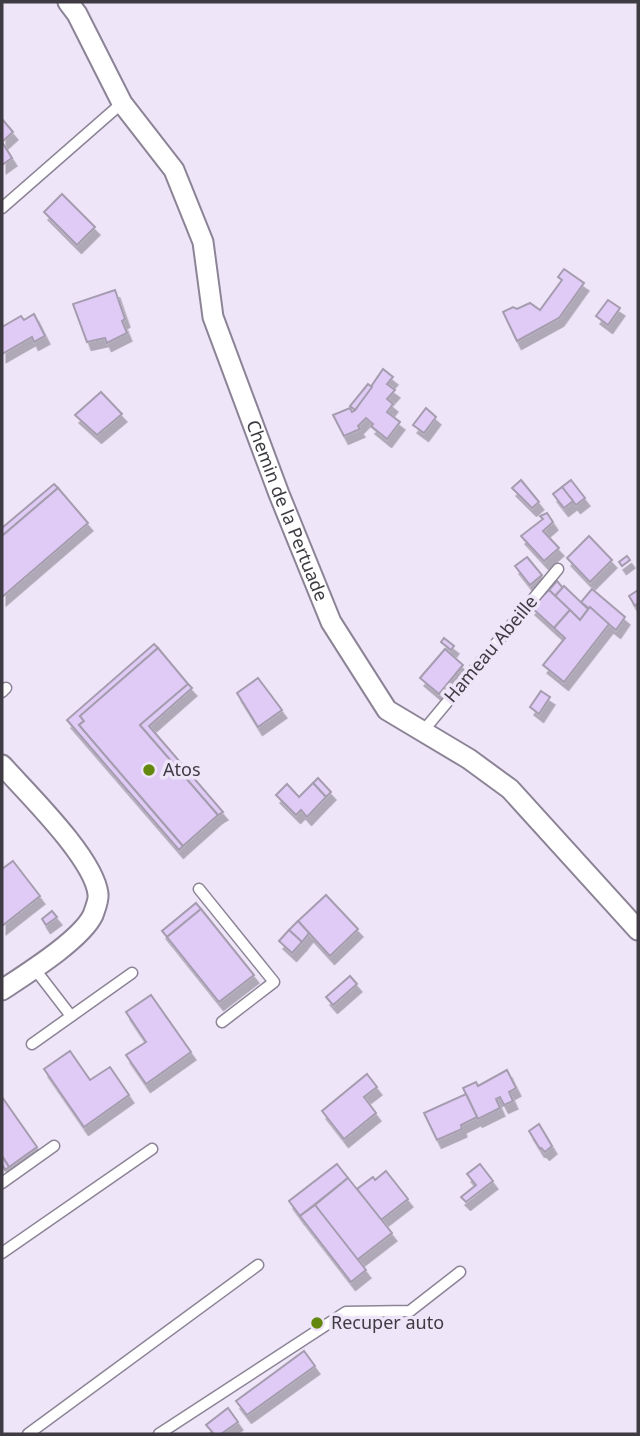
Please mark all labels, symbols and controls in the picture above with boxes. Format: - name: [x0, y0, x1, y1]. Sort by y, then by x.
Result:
- street label: Chemin de la Pertuade: [241, 416, 334, 604]
- street label: Hameau Abeille: [438, 590, 542, 707]
- place label: Atos: [163, 757, 201, 781]
- marker: Atos: [141, 762, 157, 778]
- place label: Recuper auto: [331, 1310, 444, 1334]
- marker: Recuper auto: [309, 1315, 325, 1331]

